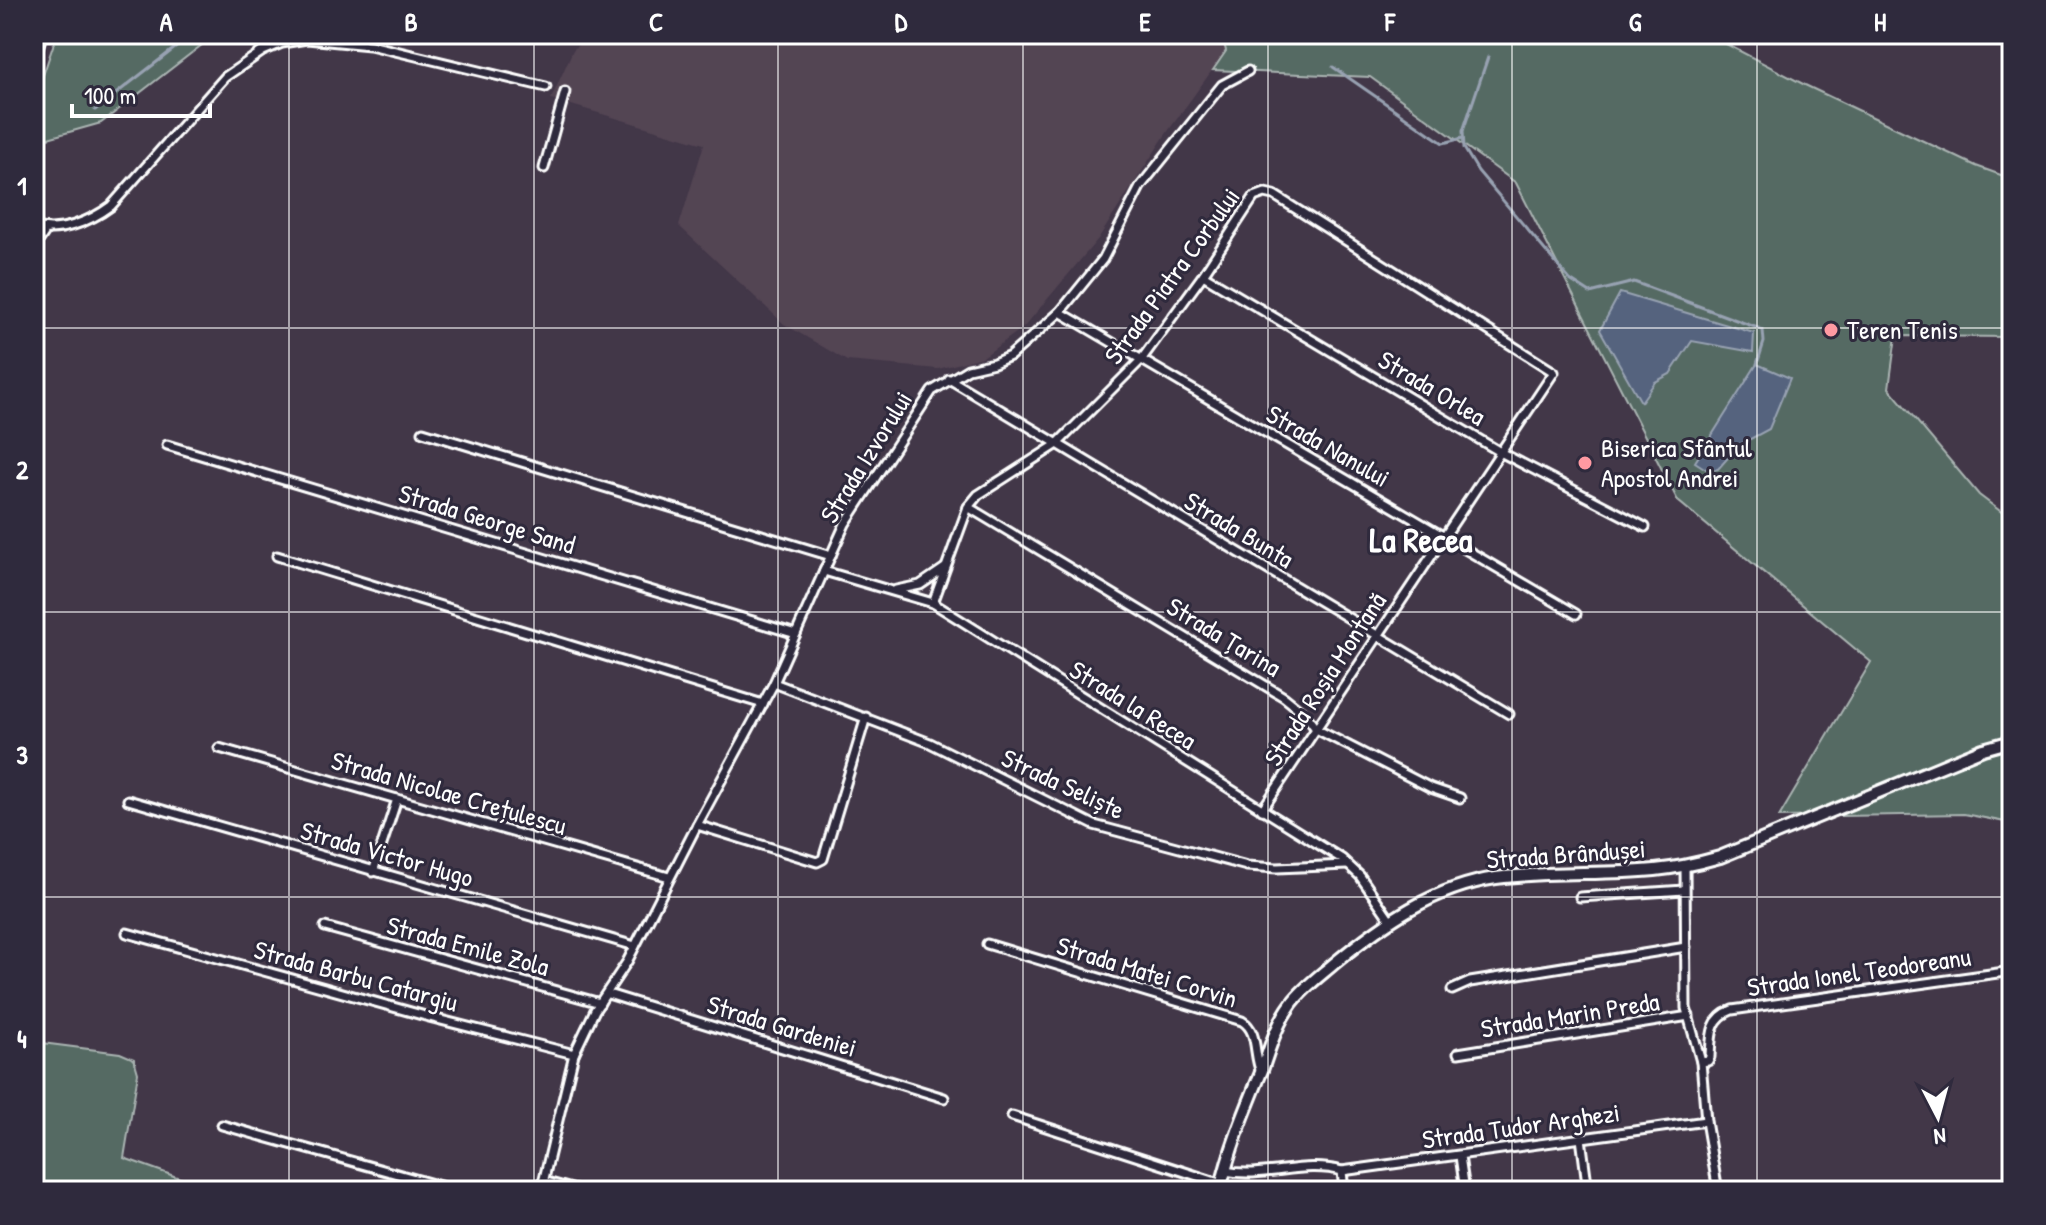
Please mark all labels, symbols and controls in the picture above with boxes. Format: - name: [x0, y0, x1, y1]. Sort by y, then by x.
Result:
- text: A: [160, 4, 173, 39]
- text: B: [404, 4, 418, 39]
- text: C: [649, 4, 663, 39]
- text: D: [895, 4, 908, 39]
- text: E: [1139, 4, 1151, 39]
- text: F: [1384, 4, 1396, 39]
- text: G: [1629, 4, 1642, 39]
- text: H: [1874, 4, 1886, 39]
- scale bar: [72, 68, 210, 118]
- text: 100 m: [84, 79, 136, 111]
- text: 1: [17, 168, 27, 203]
- street label: Strada Piatra Corbului: [1096, 180, 1247, 371]
- place label: Teren Tenis: [1847, 312, 1958, 347]
- marker: Teren Tenis: [1822, 321, 1840, 339]
- street label: Strada Orlea: [1372, 342, 1492, 433]
- street label: Strada Izvorului: [811, 384, 920, 529]
- street label: Strada Nanului: [1260, 396, 1396, 495]
- place label: Biserica Sfântul Apostol Andrei: [1601, 430, 1752, 495]
- text: 2: [16, 452, 29, 487]
- marker: Biserica Sfântul Apostol Andrei: [1576, 454, 1594, 472]
- street label: Strada George Sand: [395, 475, 580, 562]
- street label: Strada Bunta: [1178, 483, 1301, 576]
- district label: La Recea: [1370, 517, 1473, 563]
- street label: Strada Roșia Montană: [1255, 585, 1394, 772]
- street label: Strada Țarina: [1161, 589, 1288, 684]
- street label: Strada la Recea: [1063, 652, 1203, 757]
- text: 3: [16, 737, 28, 772]
- street label: Strada Seliște: [996, 740, 1130, 827]
- street label: Strada Nicolae Crețulescu: [328, 742, 571, 843]
- street label: Strada Victor Hugo: [297, 812, 477, 895]
- street label: Strada Brândușei: [1485, 830, 1647, 877]
- street label: Strada Emile Zola: [383, 907, 553, 984]
- street label: Strada Matei Corvin: [1053, 927, 1242, 1016]
- street label: Strada Barbu Catargiu: [251, 932, 462, 1019]
- street label: Strada Ionel Teodoreanu: [1745, 938, 1973, 1005]
- street label: Strada Marin Preda: [1478, 983, 1661, 1046]
- street label: Strada Gardeniei: [703, 986, 861, 1065]
- text: 4: [17, 1021, 27, 1056]
- north arrow: [1898, 1077, 1978, 1157]
- street label: Strada Tudor Arghezi: [1420, 1094, 1622, 1157]
- text: N: [1932, 1121, 1947, 1152]

